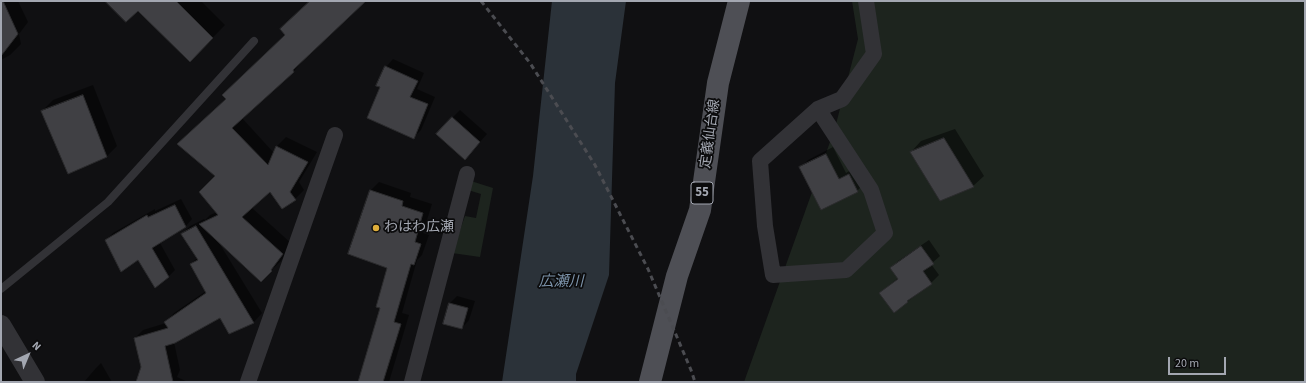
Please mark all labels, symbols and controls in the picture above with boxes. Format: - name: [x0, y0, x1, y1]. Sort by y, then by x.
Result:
- street label: 定義仙台線: [698, 98, 724, 170]
- road number: 55: [691, 182, 713, 204]
- place label: わはわ広瀬: [384, 220, 454, 236]
- marker: わはわ広瀬: [371, 223, 381, 233]
- water label: 広瀬川: [539, 274, 583, 292]
- north arrow: [8, 335, 48, 375]
- text: N: [29, 338, 45, 354]
- scale bar: [1170, 349, 1228, 375]
- text: 20 m: [1175, 355, 1199, 372]

